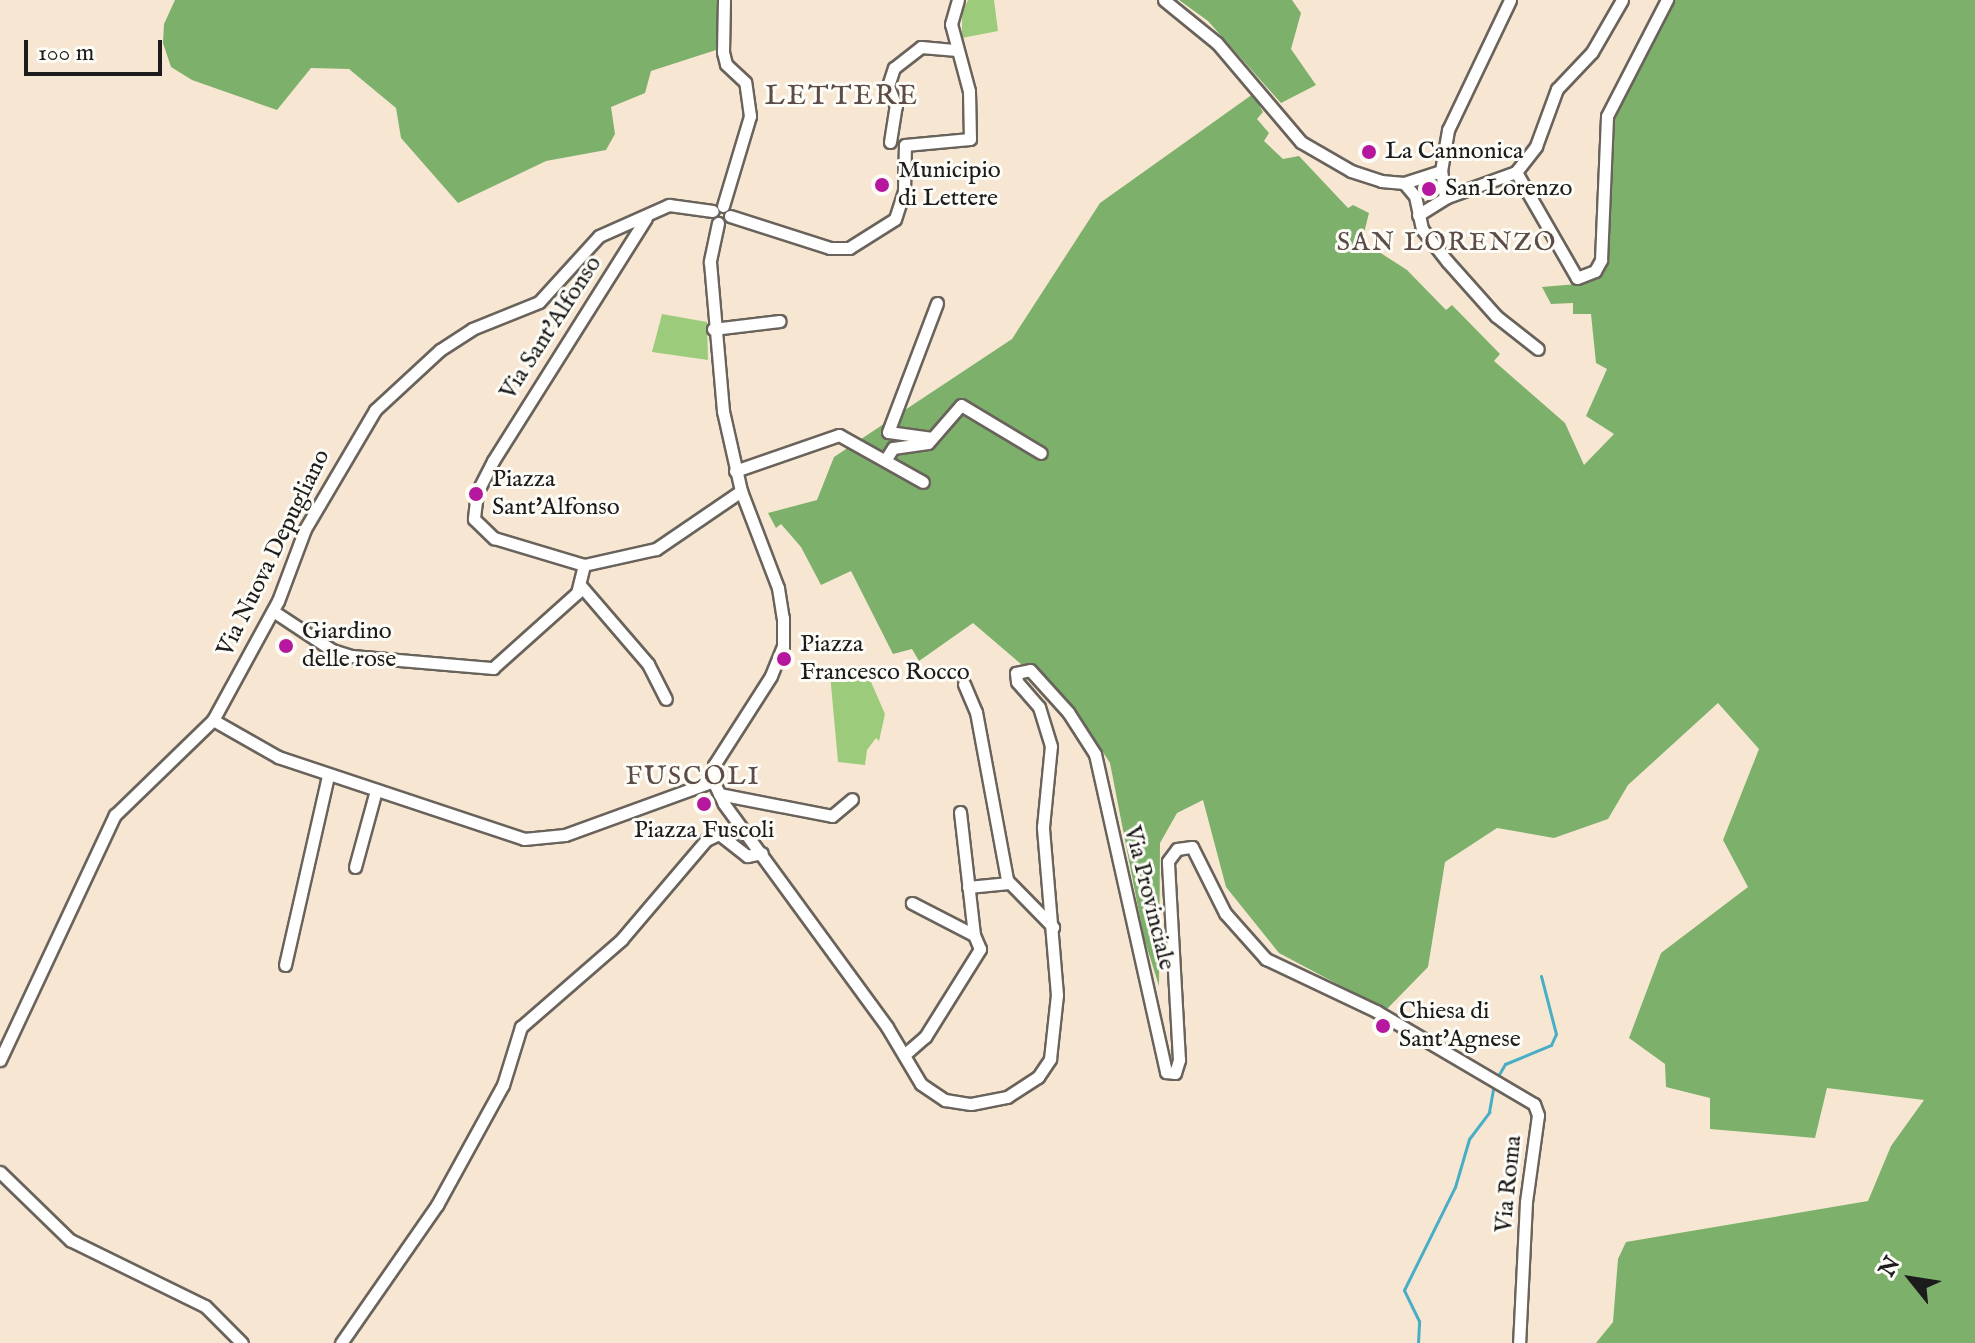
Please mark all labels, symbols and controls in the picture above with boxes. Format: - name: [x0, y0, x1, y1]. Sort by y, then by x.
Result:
- scale bar: [28, 24, 166, 74]
- text: 100 m: [38, 38, 94, 69]
- district label: LETTERE: [765, 80, 919, 114]
- place label: La Cannonica: [1385, 138, 1523, 166]
- marker: La Cannonica: [1360, 143, 1378, 161]
- place label: Municipio di Lettere: [898, 157, 1001, 213]
- place label: San Lorenzo: [1445, 175, 1573, 203]
- marker: Municipio di Lettere: [873, 176, 891, 194]
- marker: San Lorenzo: [1420, 180, 1438, 198]
- district label: SAN LORENZO: [1337, 227, 1557, 259]
- street label: Via Sant'Alfonso: [494, 251, 608, 405]
- street label: Via Nuova Depugliano: [211, 445, 337, 661]
- place label: Piazza Sant'Alfonso: [492, 466, 620, 522]
- marker: Piazza Sant'Alfonso: [467, 485, 485, 503]
- place label: Giardino delle rose: [302, 618, 396, 674]
- place label: Piazza Francesco Rocco: [800, 631, 970, 687]
- marker: Giardino delle rose: [277, 637, 295, 655]
- marker: Piazza Francesco Rocco: [775, 650, 793, 668]
- district label: FUSCOLI: [625, 761, 761, 793]
- marker: Piazza Fuscoli: [695, 795, 713, 813]
- place label: Piazza Fuscoli: [634, 817, 774, 845]
- street label: Via Provinciale: [1117, 823, 1181, 973]
- place label: Chiesa di Sant'Agnese: [1399, 998, 1521, 1054]
- marker: Chiesa di Sant'Agnese: [1374, 1017, 1392, 1035]
- street label: Via Roma: [1490, 1134, 1528, 1234]
- north arrow: [1871, 1239, 1951, 1319]
- text: N: [1873, 1252, 1907, 1282]

